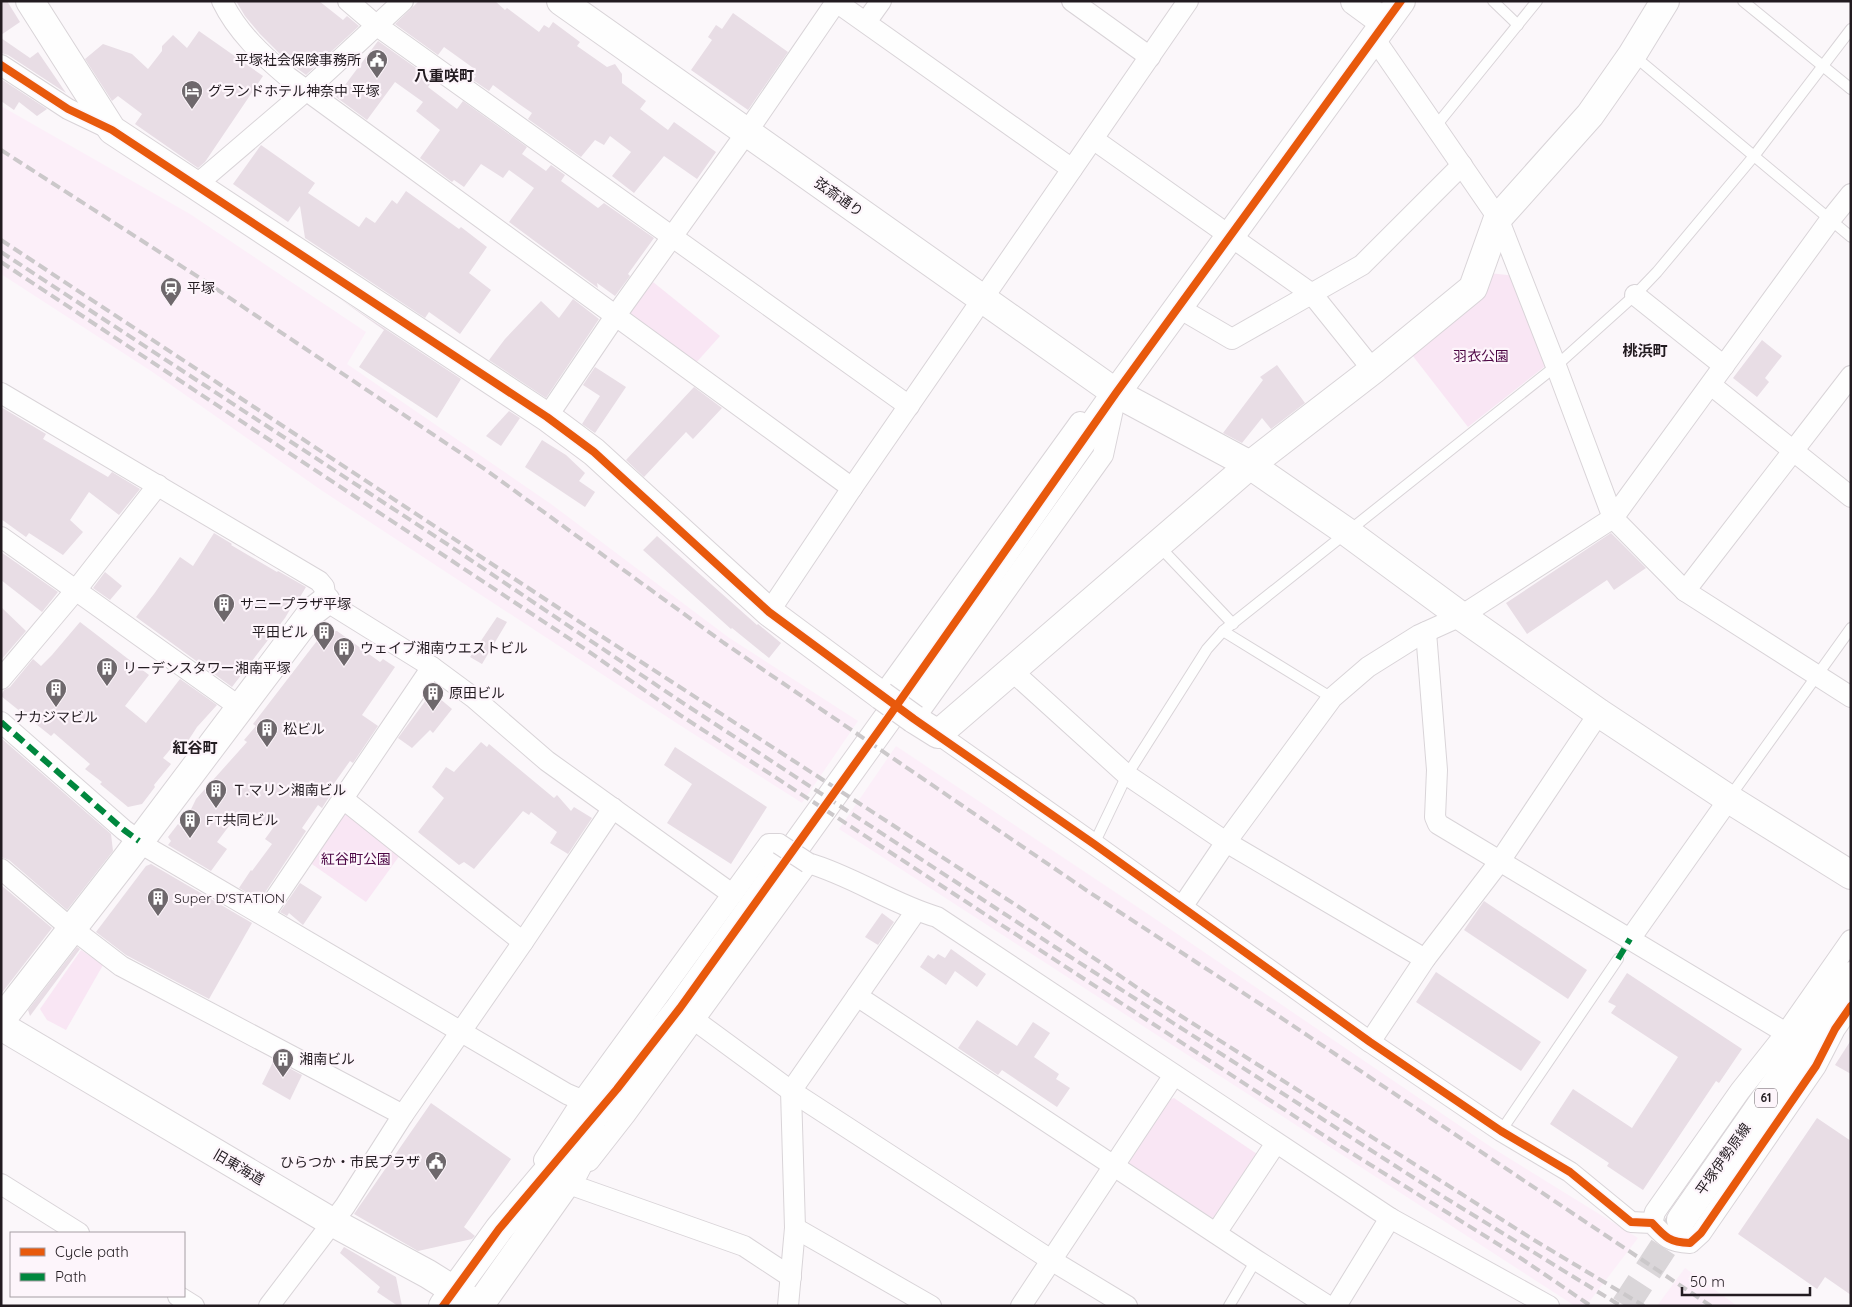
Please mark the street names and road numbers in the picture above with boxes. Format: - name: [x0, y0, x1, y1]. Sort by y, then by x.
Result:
- street label: 弦斎通り: [811, 174, 867, 220]
- road number: 61: [1755, 1088, 1777, 1108]
- street label: 平塚伊勢原線: [1692, 1119, 1754, 1199]
- street label: 旧東海道: [210, 1145, 268, 1189]

